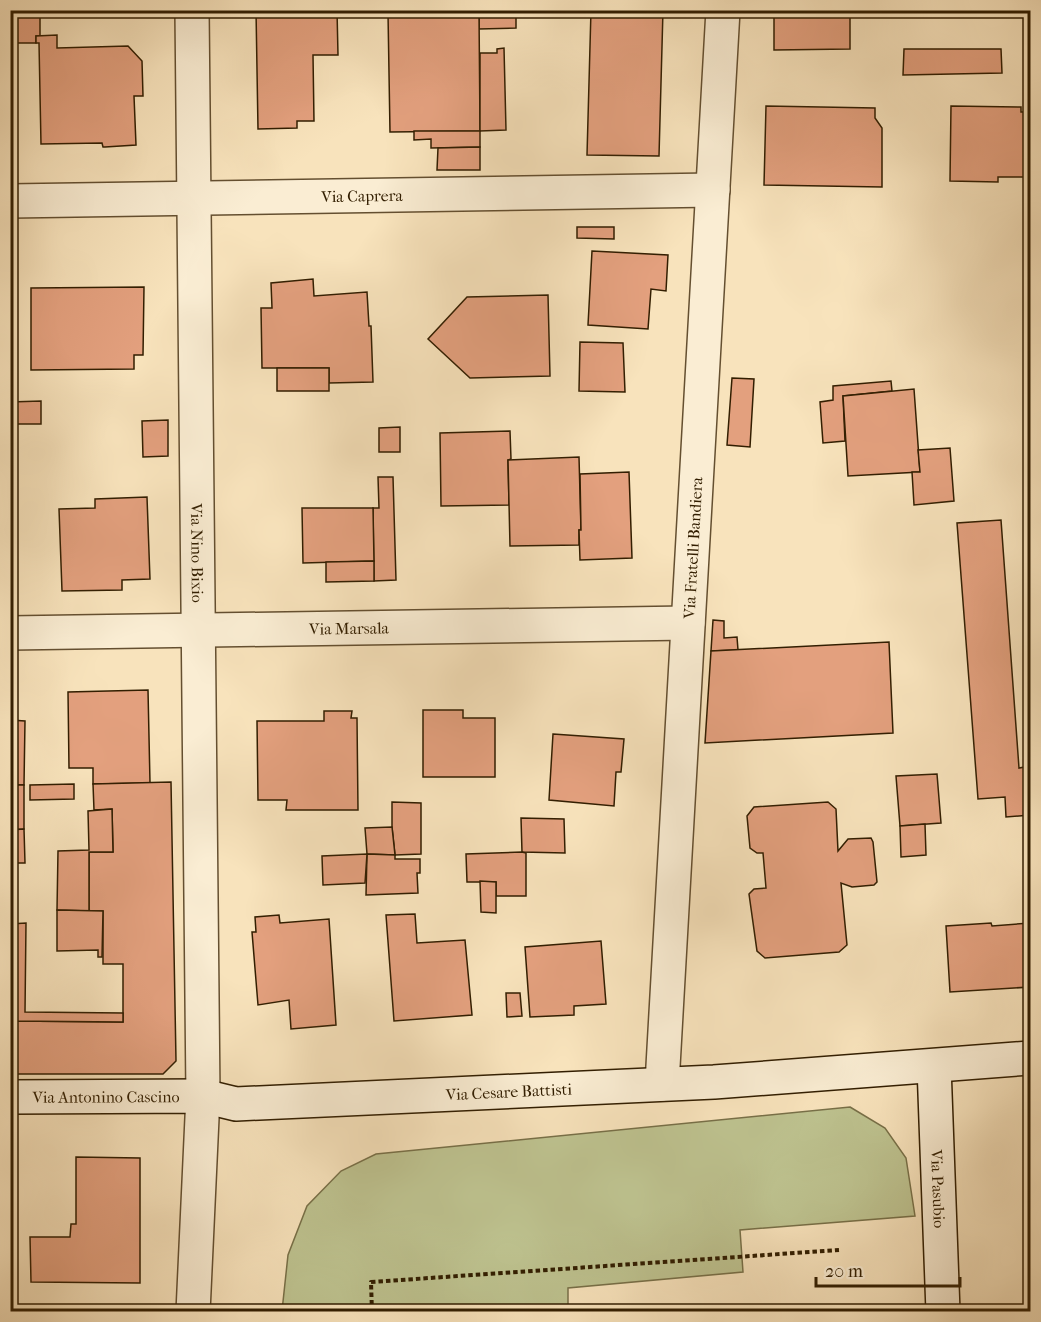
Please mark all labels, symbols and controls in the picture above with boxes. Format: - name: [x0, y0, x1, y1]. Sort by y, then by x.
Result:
- street label: Via Caprera: [320, 185, 403, 206]
- street label: Via Fratelli Bandiera: [679, 476, 706, 620]
- street label: Via Nino Bixio: [187, 502, 208, 603]
- street label: Via Marsala: [308, 618, 390, 638]
- street label: Via Cesare Battisti: [444, 1079, 573, 1104]
- street label: Via Antonino Cascino: [31, 1087, 180, 1106]
- street label: Via Pasubio: [928, 1148, 949, 1229]
- scale bar: [816, 1250, 960, 1288]
- text: 20 m: [825, 1261, 863, 1282]

